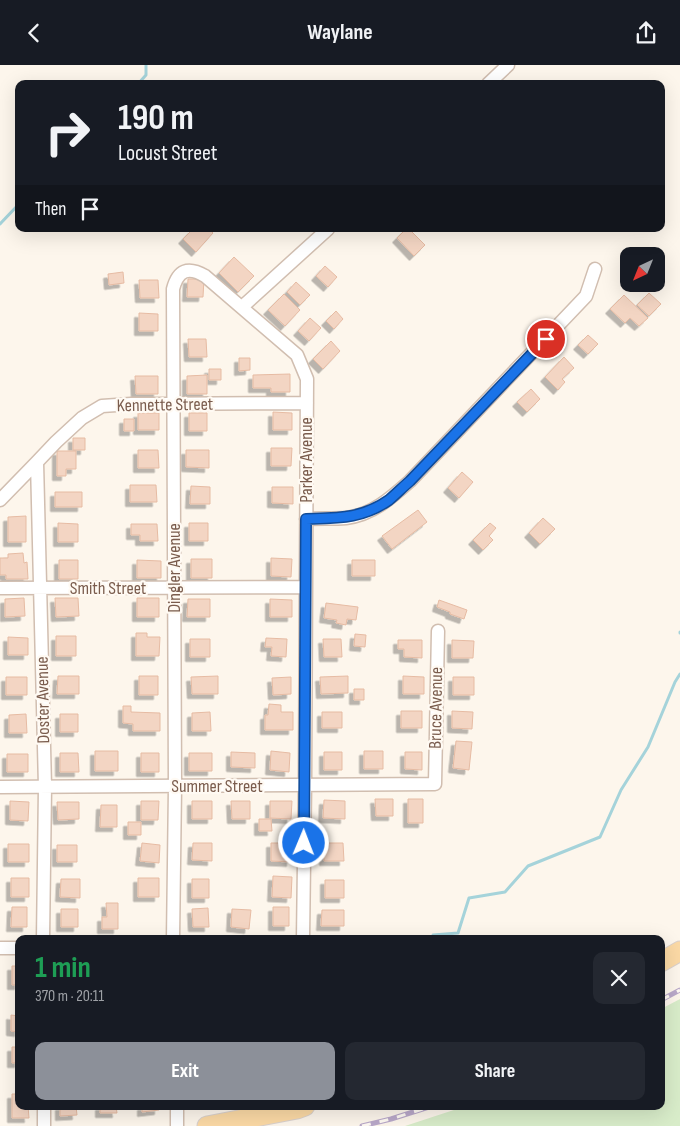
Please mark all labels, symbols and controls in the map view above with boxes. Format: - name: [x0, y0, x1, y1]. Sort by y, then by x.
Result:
- icon: back: [20, 19, 48, 47]
- text: Waylane: [307, 19, 373, 46]
- icon: share: [632, 19, 660, 47]
- text: 190 m: [118, 97, 194, 140]
- icon: right: [35, 100, 100, 165]
- text: Locust Street: [118, 140, 218, 167]
- icon: arrive: [76, 195, 104, 223]
- text: Then: [35, 198, 66, 221]
- north arrow: [620, 247, 665, 293]
- map controls: [620, 247, 665, 292]
- pin: [525, 318, 567, 360]
- icon: arrive: [532, 325, 560, 353]
- street label: Kennette Street: [117, 394, 214, 416]
- street label: Parker Avenue: [296, 417, 317, 503]
- street label: Dingler Avenue: [164, 523, 185, 613]
- street label: Smith Street: [70, 578, 147, 599]
- street label: Doster Avenue: [32, 656, 54, 744]
- street label: Bruce Avenue: [425, 667, 447, 749]
- street label: Summer Street: [171, 776, 263, 797]
- position arrow: [277, 816, 329, 868]
- text: 1 min: [35, 950, 91, 986]
- button: close: [593, 952, 645, 1004]
- text: 370 m · 20:11: [35, 987, 104, 1006]
- button: Exit: [35, 1042, 335, 1100]
- button: Share: [345, 1042, 645, 1100]

